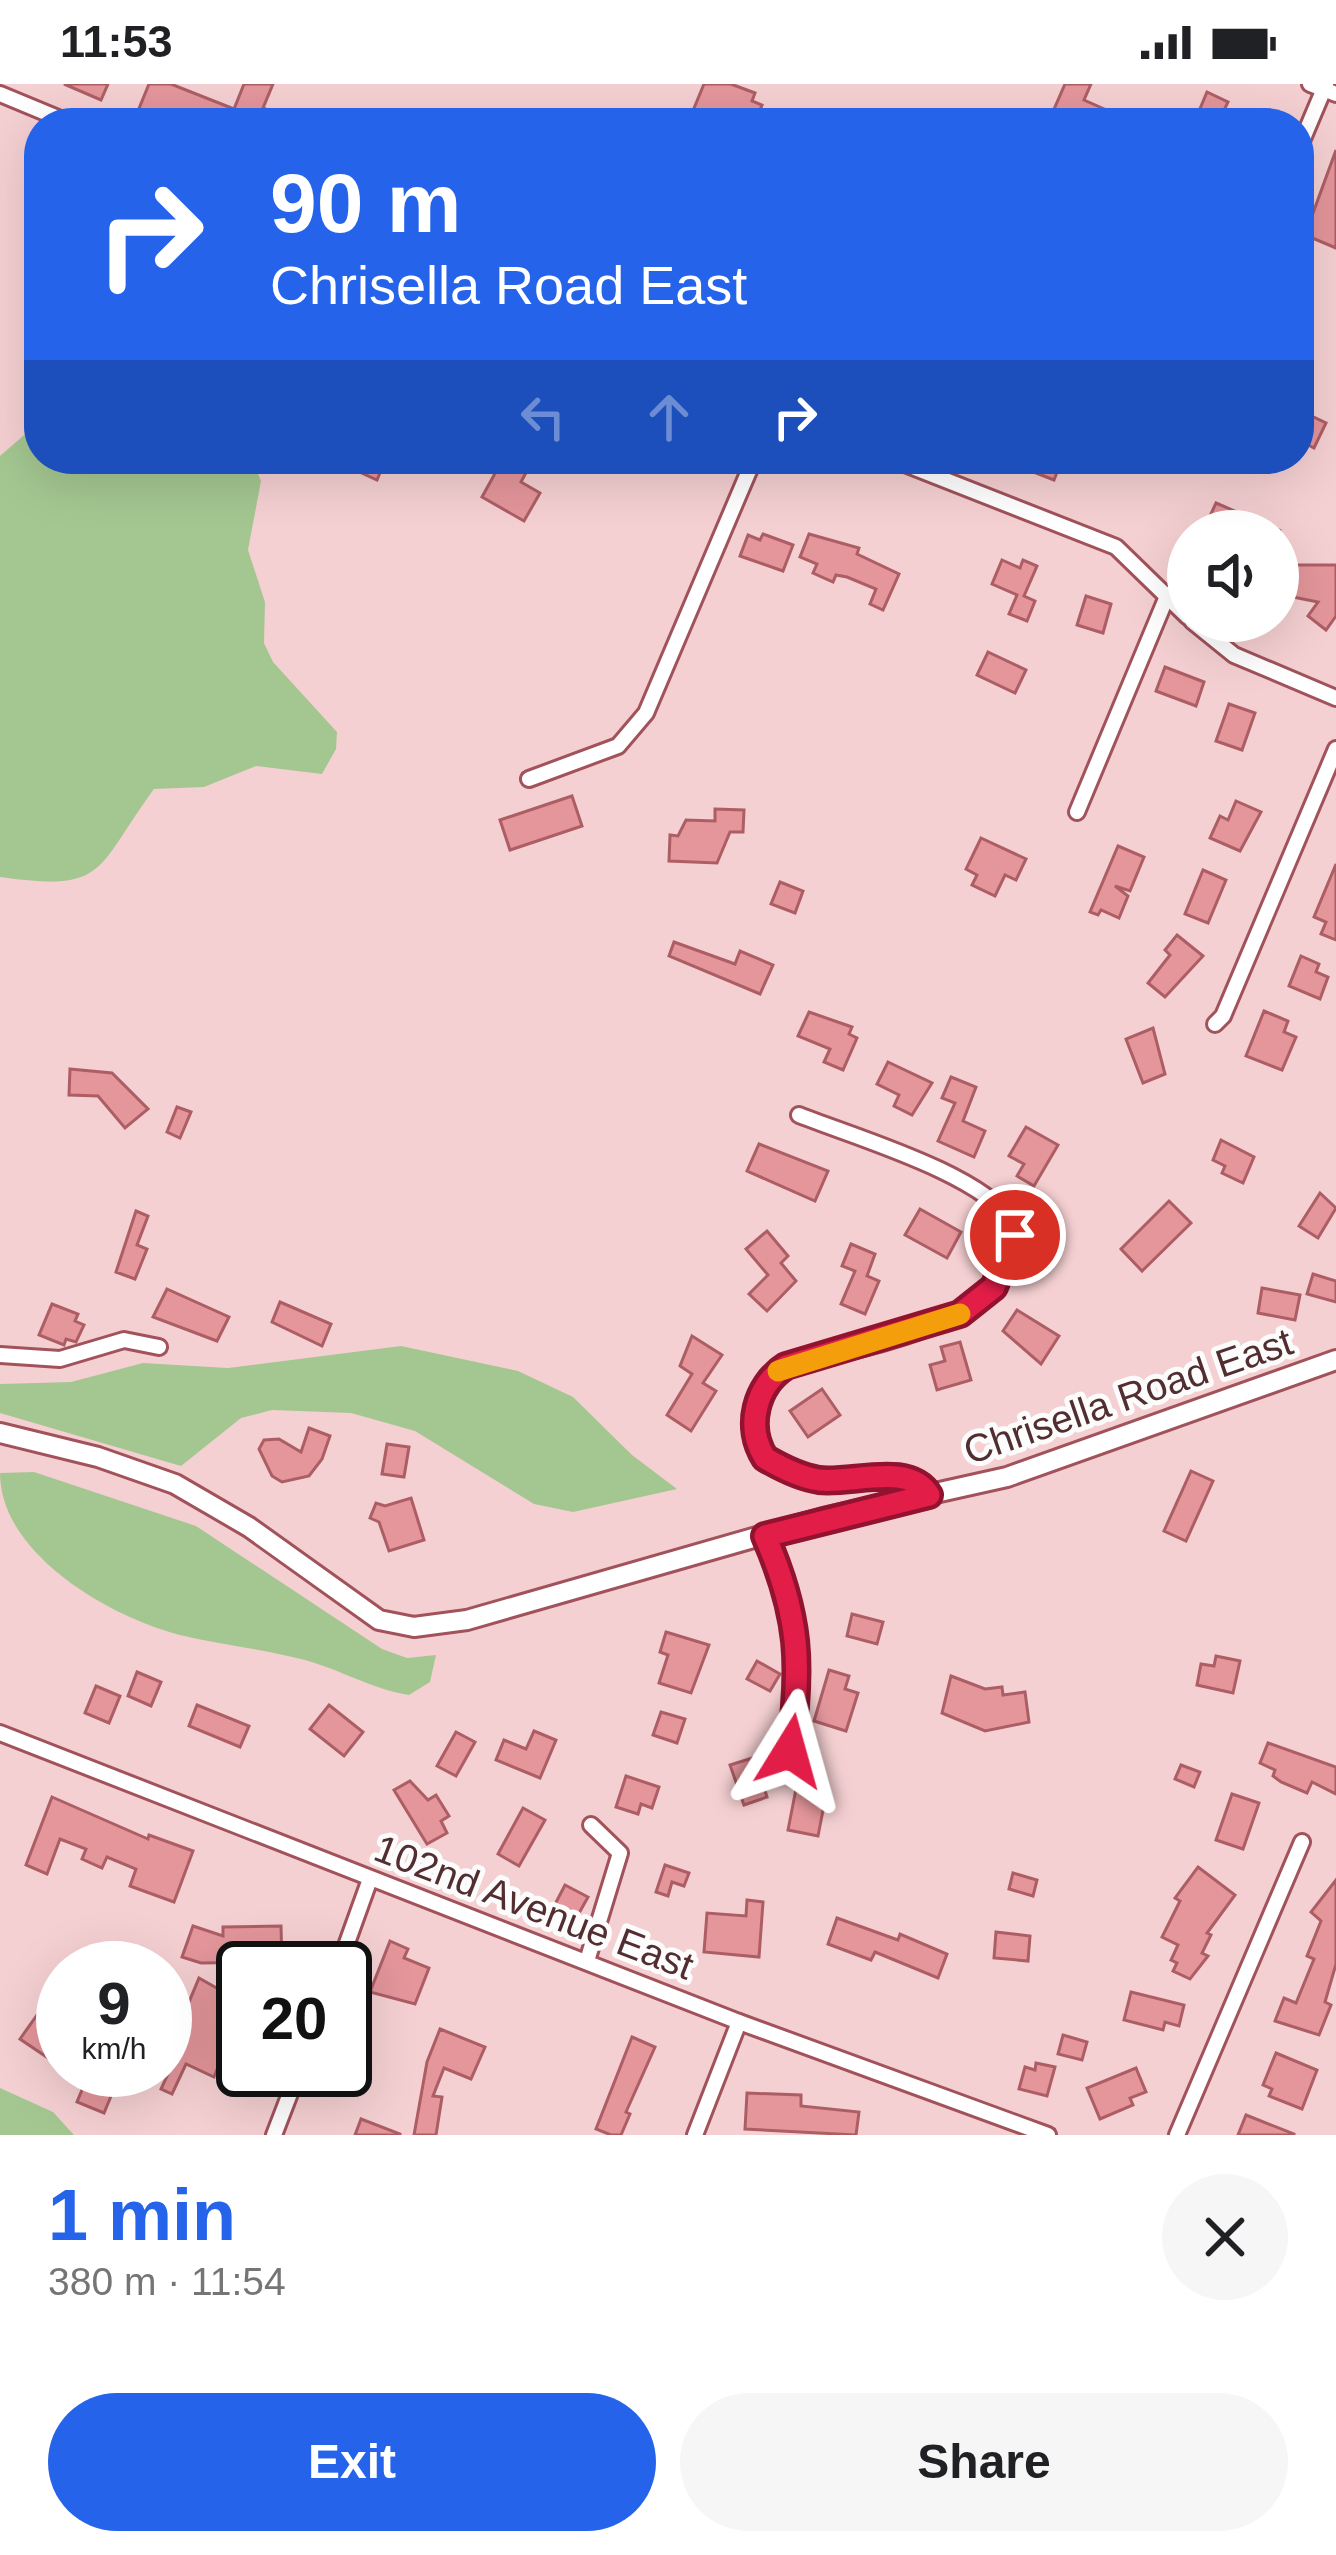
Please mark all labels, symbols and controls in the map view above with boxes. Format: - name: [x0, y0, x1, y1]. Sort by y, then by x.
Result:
- text: 11:53: [60, 16, 173, 67]
- icon: right: [72, 156, 228, 312]
- text: 90 m: [270, 156, 461, 250]
- text: Chrisella Road East: [270, 255, 747, 315]
- icon: left: [510, 384, 576, 450]
- icon: ahead: [636, 384, 702, 450]
- icon: right: [762, 384, 828, 450]
- map controls: [1167, 510, 1299, 642]
- button: sound: [1167, 510, 1299, 642]
- pin: [964, 1184, 1066, 1286]
- icon: arrive: [982, 1202, 1048, 1268]
- street label: Chrisella Road East: [958, 1320, 1298, 1472]
- position arrow: [727, 1688, 853, 1814]
- street label: 102nd Avenue East: [369, 1826, 699, 1988]
- speed limit sign: 20: [216, 1941, 372, 2097]
- text: 9: [97, 1970, 131, 2037]
- text: km/h: [81, 2032, 147, 2065]
- button: close: [1162, 2174, 1288, 2300]
- text: 1 min: [48, 2175, 236, 2255]
- text: 380 m · 11:54: [48, 2260, 286, 2303]
- button: Exit: [48, 2393, 656, 2531]
- button: Share: [680, 2393, 1288, 2531]

